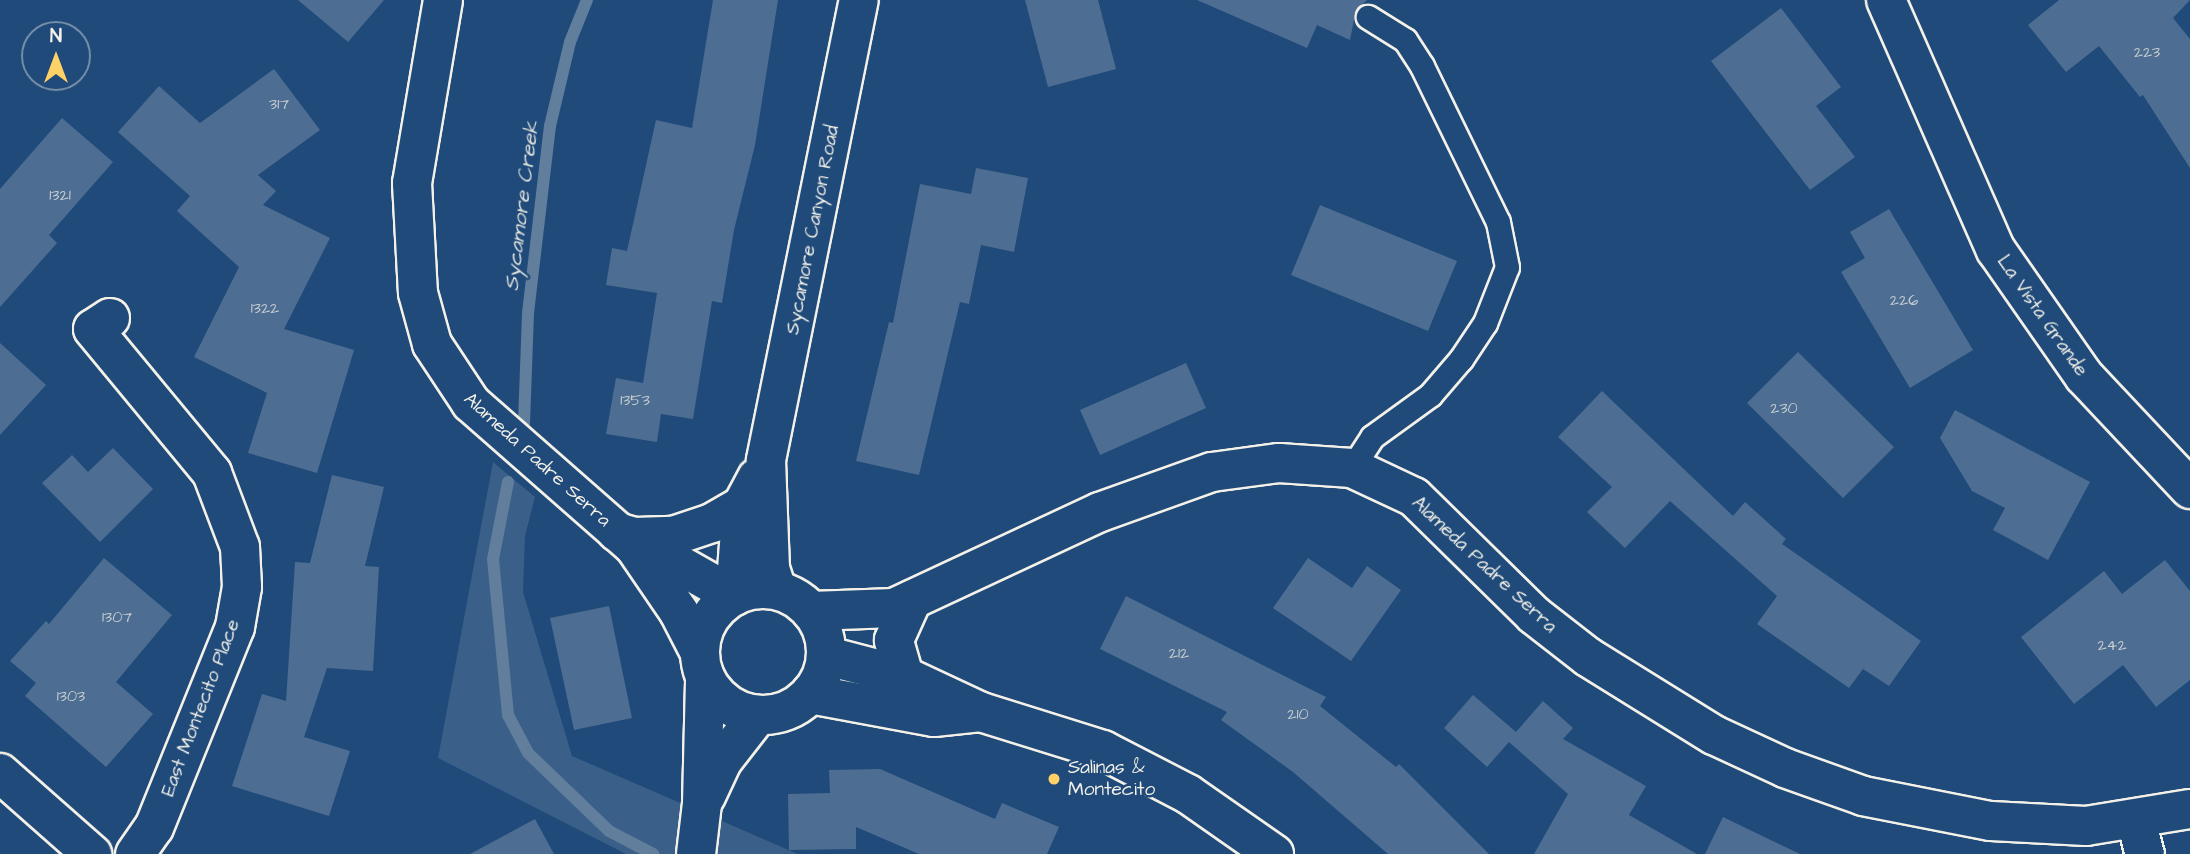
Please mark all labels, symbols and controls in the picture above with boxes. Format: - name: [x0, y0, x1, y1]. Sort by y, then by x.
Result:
- north arrow: [21, 21, 91, 91]
- text: N: [50, 23, 62, 50]
- house number: 223: [2134, 42, 2160, 62]
- house number: 317: [269, 94, 289, 114]
- water label: Sycamore Creek: [499, 120, 545, 292]
- street label: Sycamore Canyon Road: [782, 123, 844, 337]
- house number: 1321: [49, 185, 71, 205]
- street label: La Vista Grande: [1992, 251, 2092, 381]
- house number: 226: [1890, 290, 1918, 310]
- house number: 1322: [251, 298, 279, 318]
- street label: Alameda Padre Serra: [459, 388, 615, 532]
- house number: 1353: [620, 390, 650, 410]
- house number: 230: [1770, 398, 1798, 418]
- street label: Alameda Padre Serra: [1407, 492, 1561, 638]
- house number: 1307: [102, 607, 132, 627]
- street label: East Montecito Place: [157, 616, 245, 800]
- house number: 242: [2097, 635, 2127, 655]
- house number: 212: [1169, 643, 1189, 663]
- house number: 1303: [57, 686, 85, 706]
- house number: 210: [1287, 704, 1309, 724]
- place label: Salinas & Montecito: [1068, 757, 1155, 801]
- marker: Salinas & Montecito: [1046, 771, 1062, 787]

